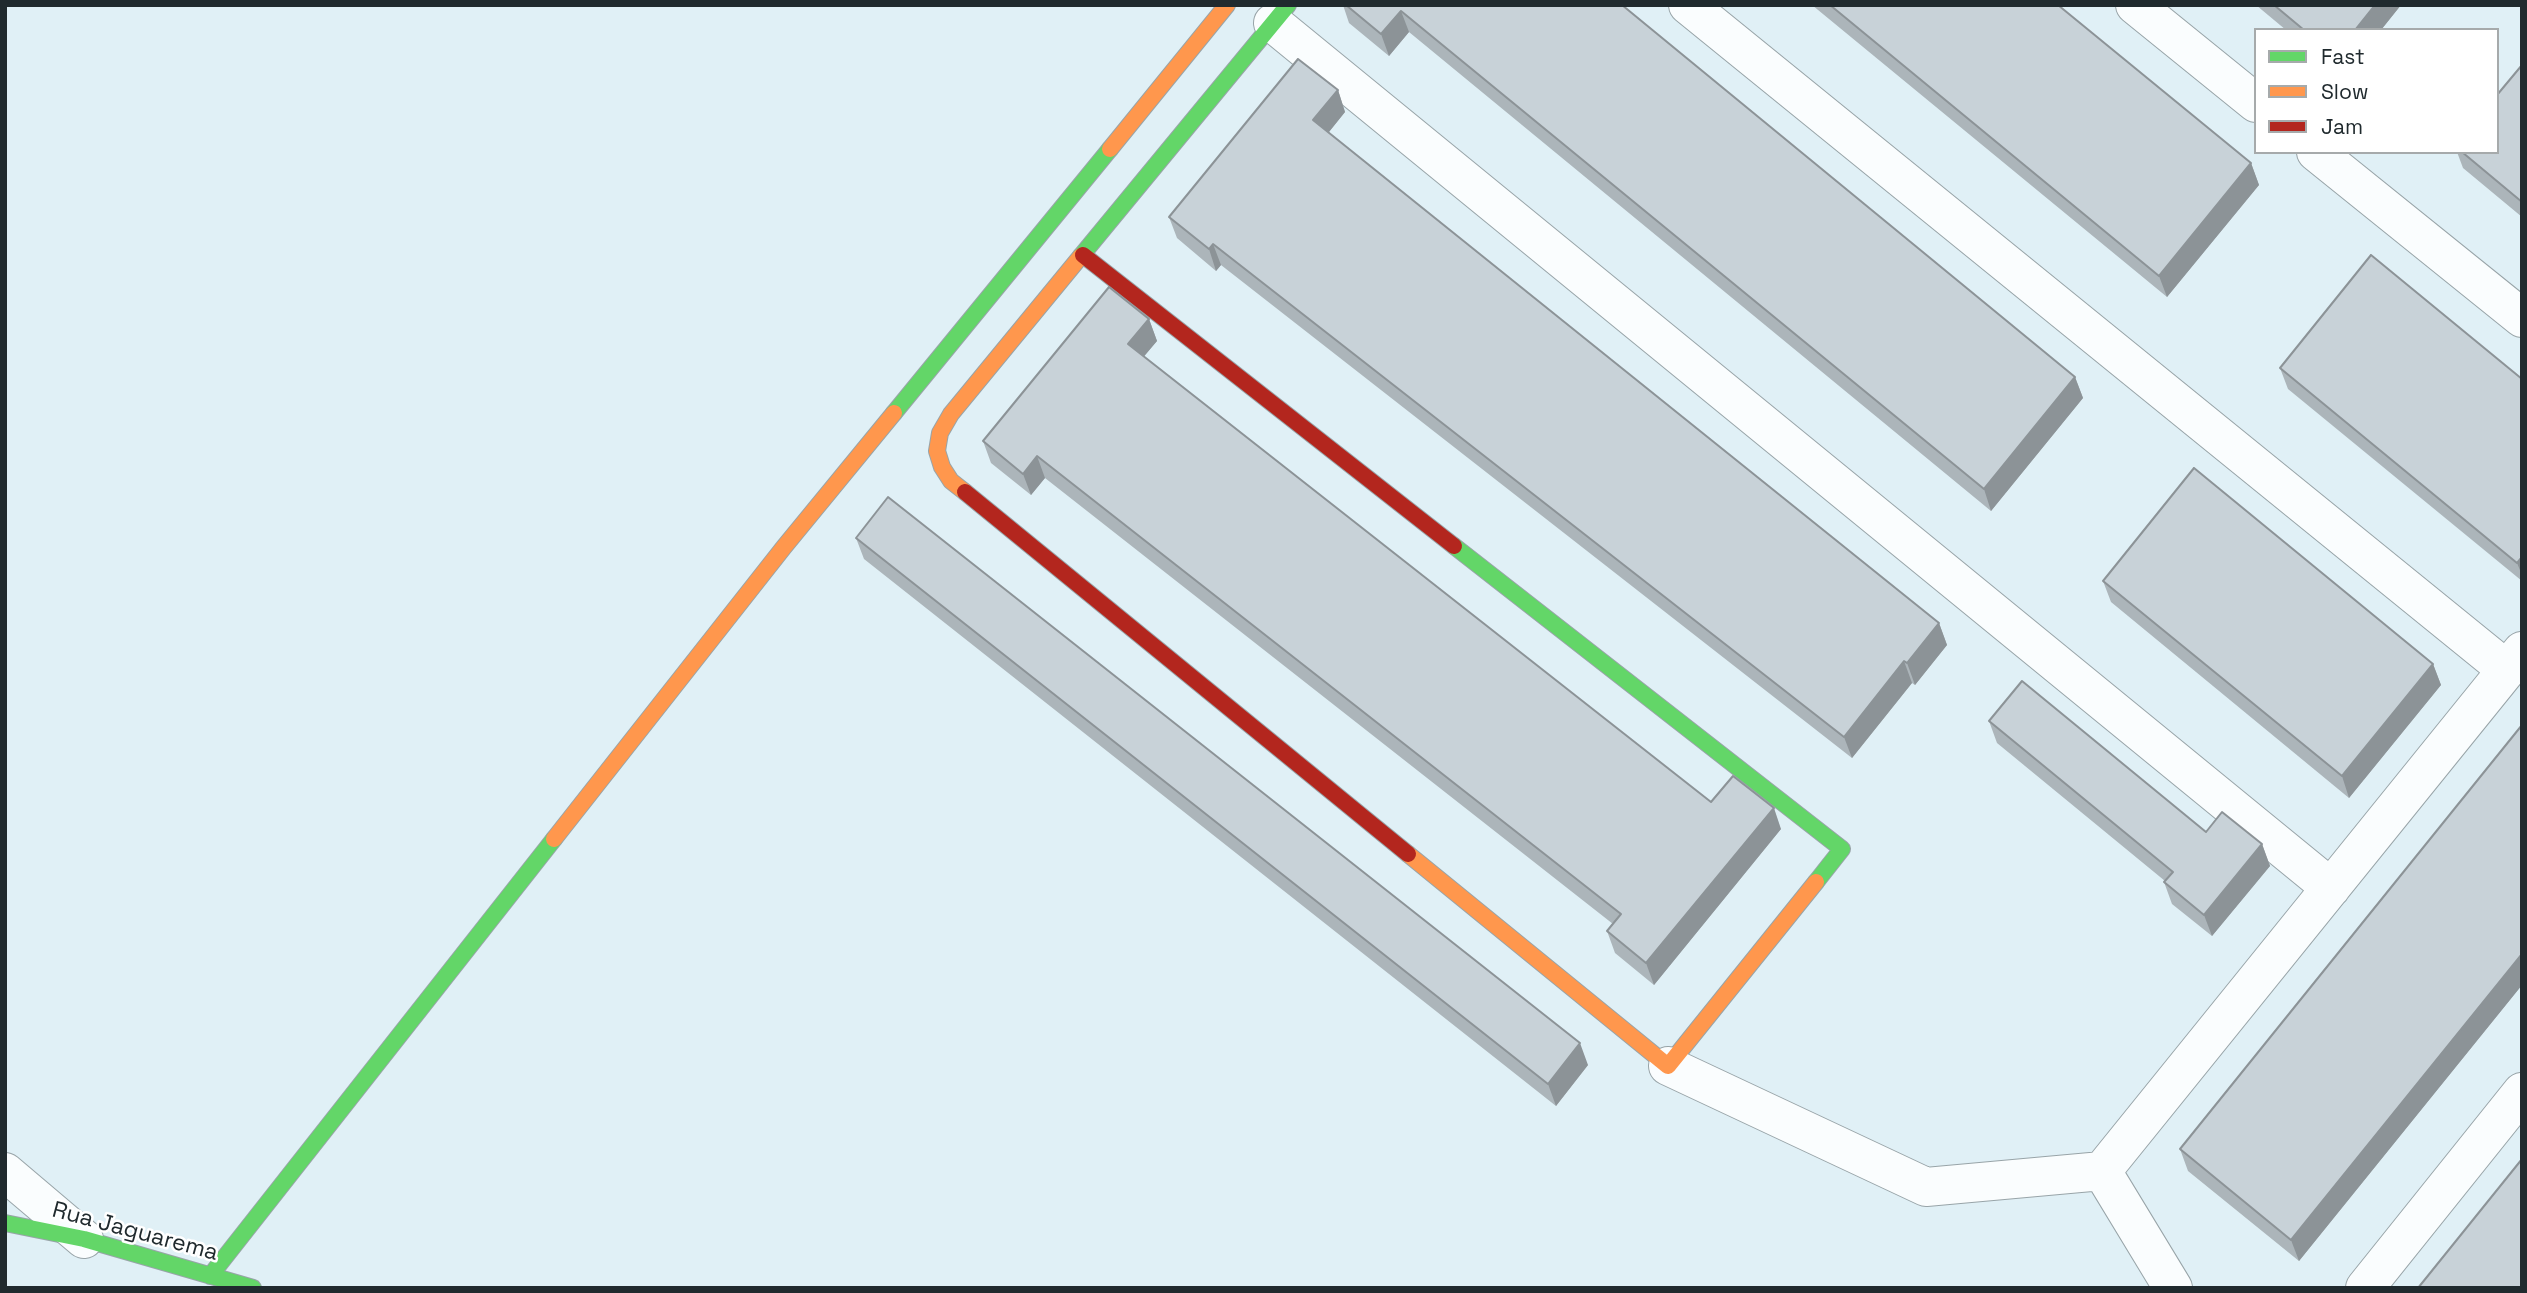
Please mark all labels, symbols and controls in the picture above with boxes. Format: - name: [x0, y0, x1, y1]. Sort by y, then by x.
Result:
- legend: [2254, 28, 2499, 154]
- text: Fast: [2321, 43, 2365, 70]
- text: Slow: [2321, 78, 2369, 105]
- text: Jam: [2321, 113, 2363, 140]
- street label: Rua Jaguarema: [49, 1197, 221, 1267]

